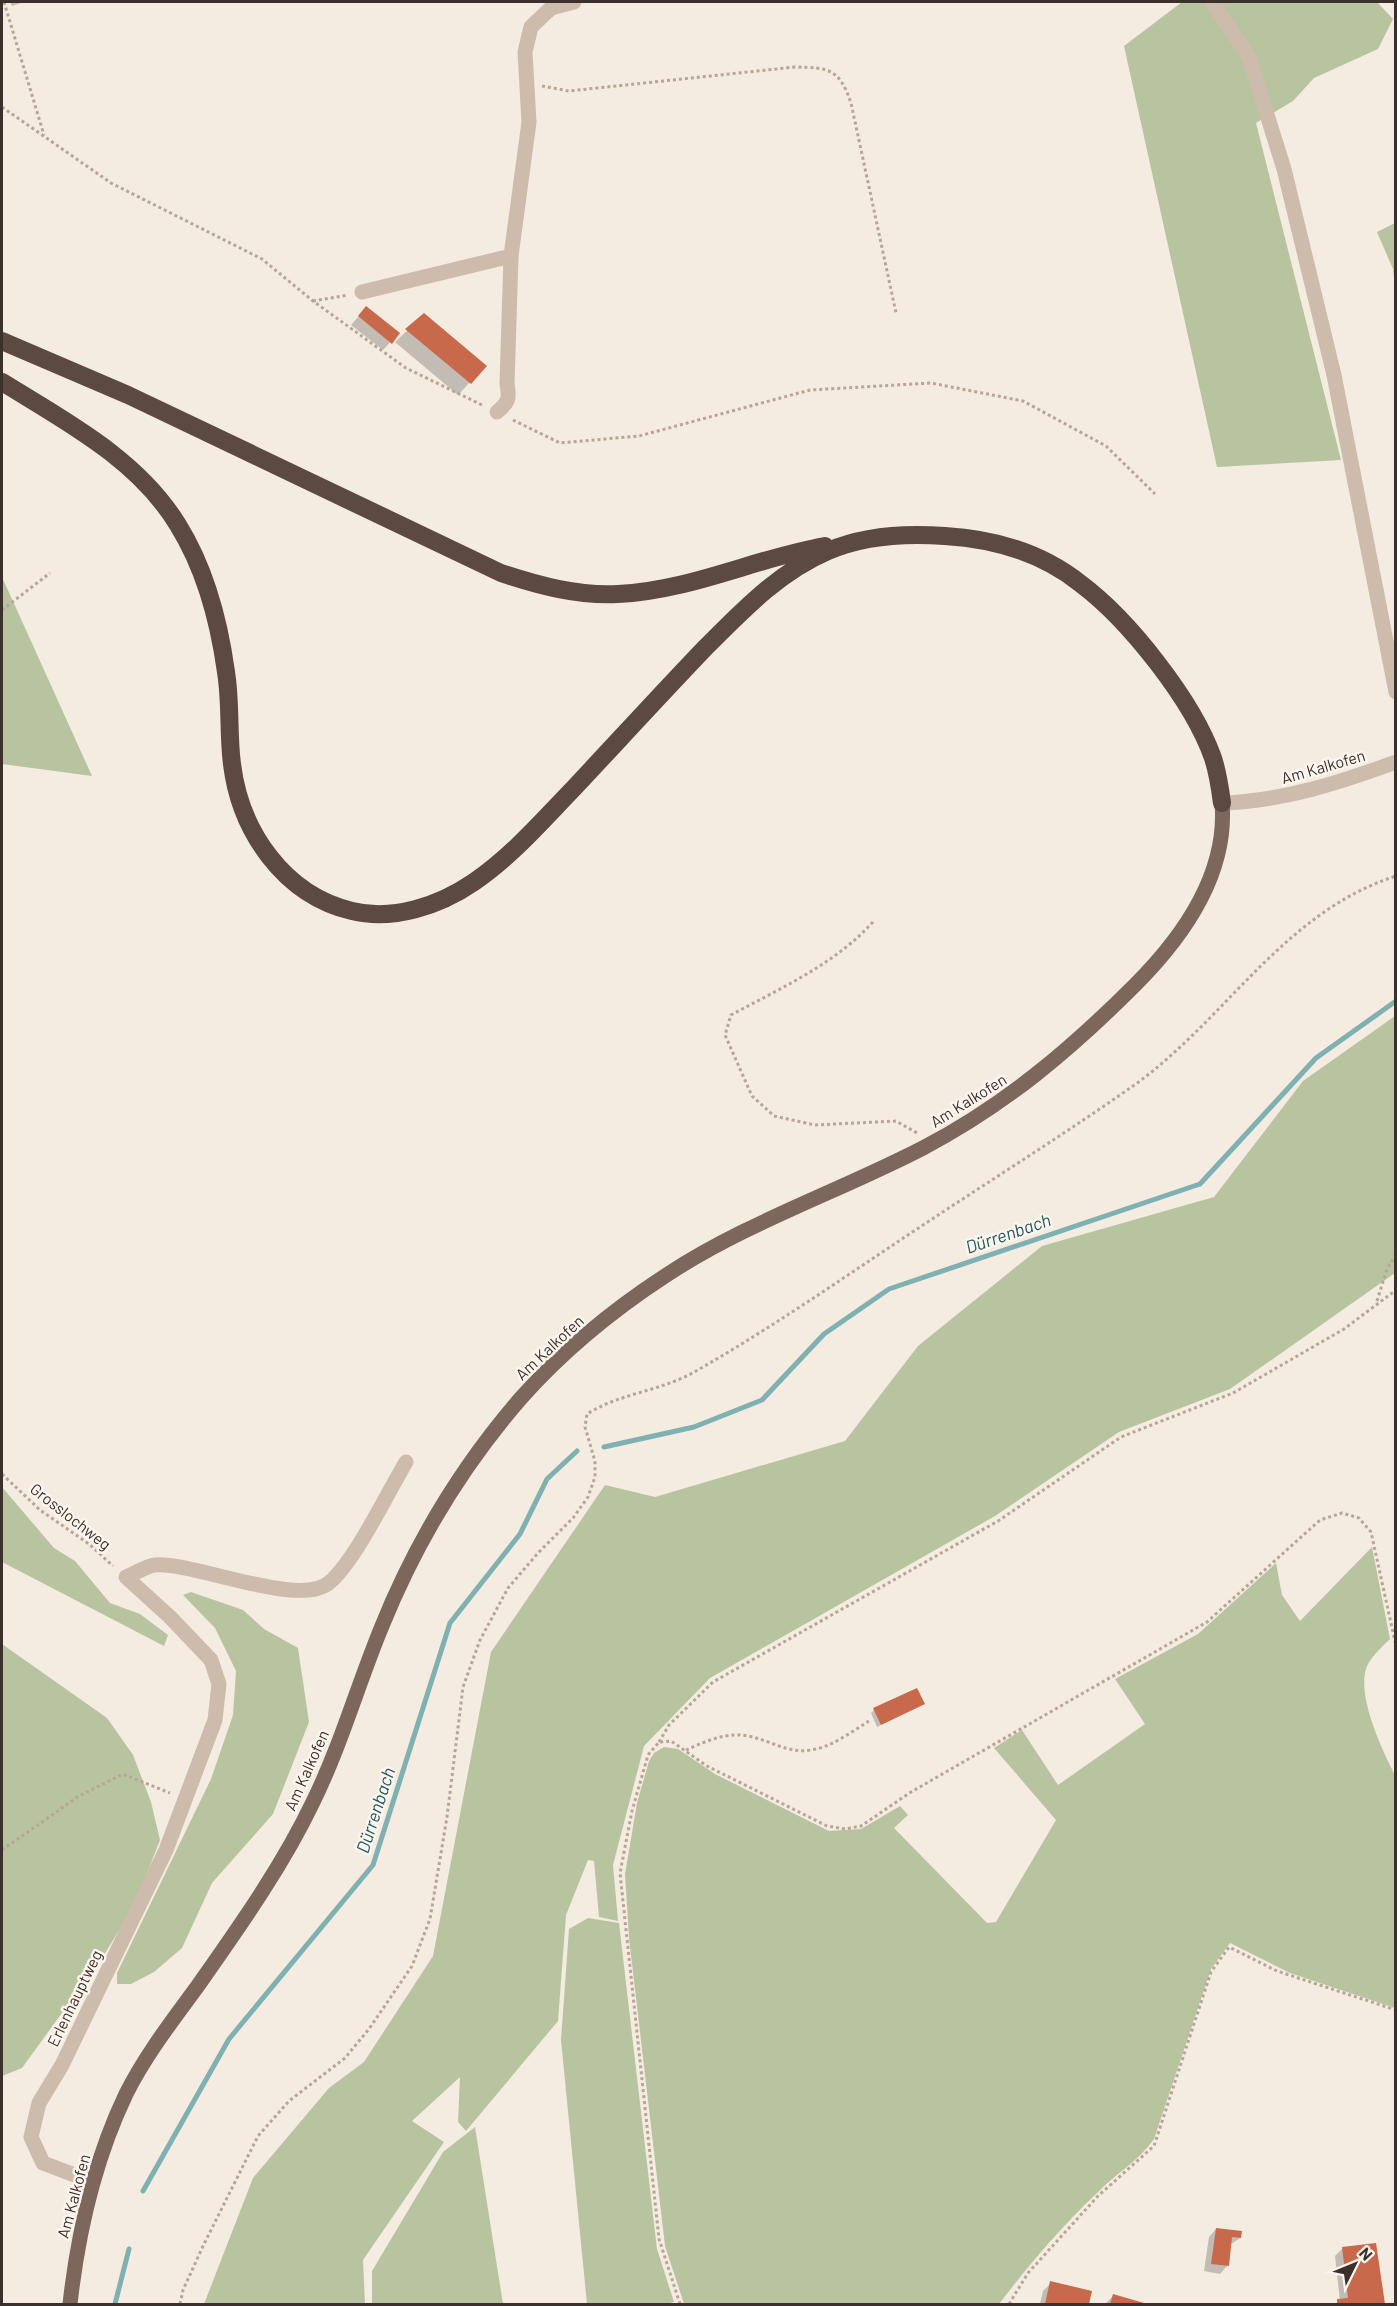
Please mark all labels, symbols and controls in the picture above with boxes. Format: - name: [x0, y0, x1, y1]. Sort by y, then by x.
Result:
- street label: Am Kalkofen: [1279, 745, 1367, 787]
- street label: Am Kalkofen: [926, 1069, 1010, 1131]
- water label: Dürrenbach: [962, 1208, 1054, 1258]
- street label: Am Kalkofen: [511, 1311, 587, 1383]
- street label: Grosslochweg: [27, 1479, 115, 1553]
- street label: Am Kalkofen: [280, 1727, 332, 1813]
- water label: Dürrenbach: [351, 1764, 399, 1856]
- street label: Erlenhauptweg: [43, 1947, 105, 2049]
- street label: Am Kalkofen: [53, 2152, 93, 2240]
- north arrow: [1325, 2234, 1385, 2294]
- text: N: [1356, 2243, 1377, 2264]

